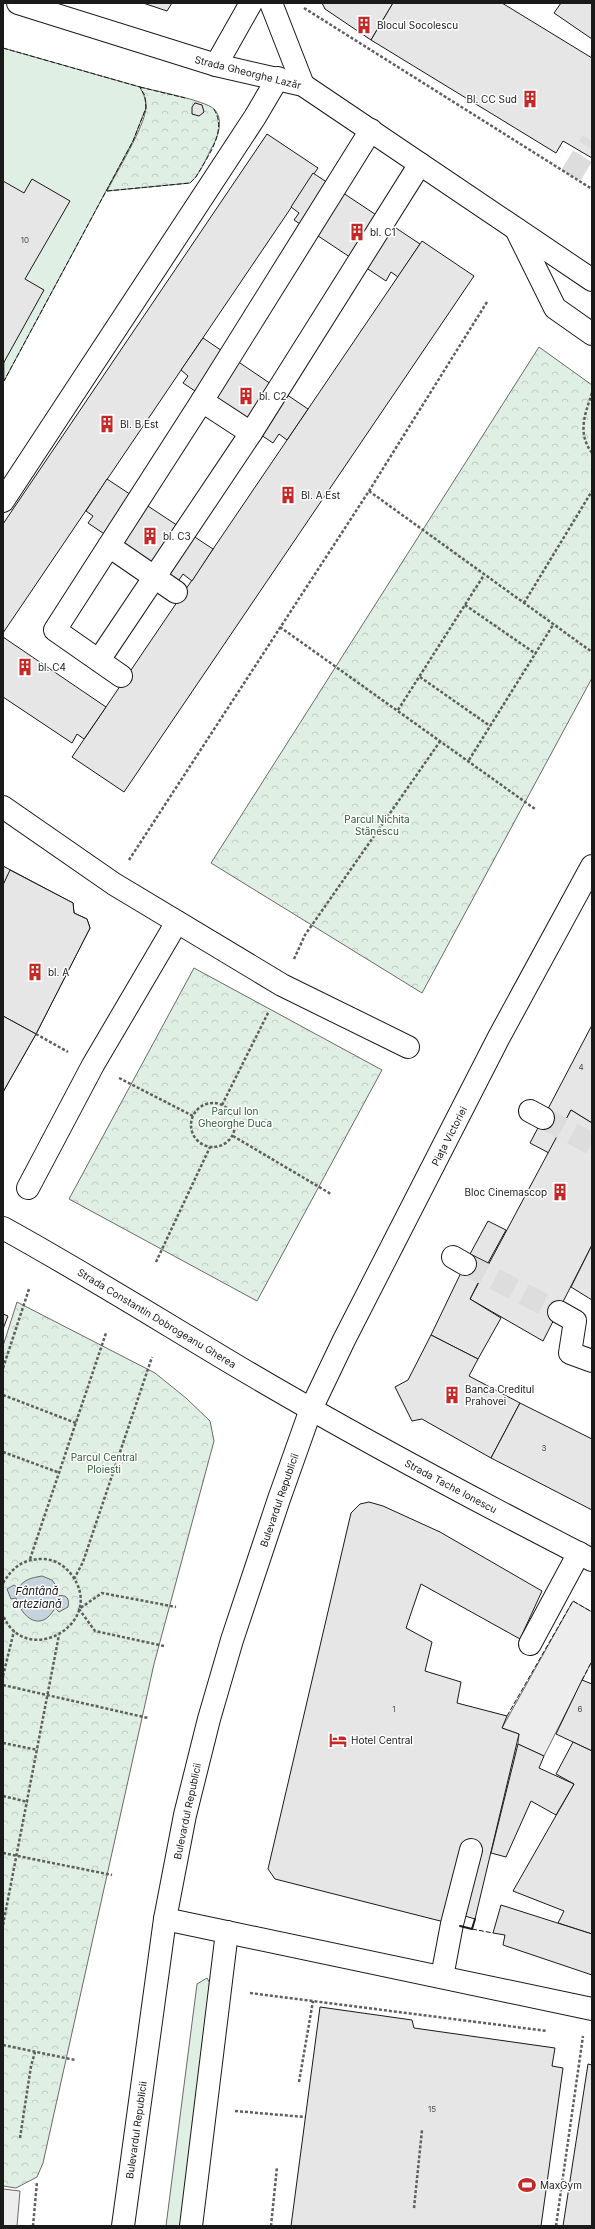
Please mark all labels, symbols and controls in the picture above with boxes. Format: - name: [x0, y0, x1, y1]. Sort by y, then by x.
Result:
- building icon: Blocul Socolescu: [354, 15, 374, 35]
- place label: Blocul Socolescu: [377, 19, 458, 31]
- street label: Strada Gheorghe Lazăr: [194, 53, 303, 91]
- building icon: Bl. CC Sud: [520, 89, 540, 109]
- place label: Bl. CC Sud: [466, 93, 517, 105]
- building icon: bl. C1: [347, 222, 367, 242]
- place label: bl. C1: [370, 226, 396, 238]
- house number: 10: [21, 235, 29, 245]
- building icon: bl. C2: [236, 386, 256, 406]
- place label: bl. C2: [259, 390, 287, 402]
- building icon: Bl. B Est: [97, 414, 117, 434]
- place label: Bl. B Est: [120, 418, 159, 430]
- building icon: Bl. A Est: [278, 485, 298, 505]
- place label: Bl. A Est: [301, 489, 341, 501]
- building icon: bl. C3: [140, 526, 160, 546]
- place label: bl. C3: [163, 530, 191, 542]
- building icon: bl. C4: [15, 657, 35, 677]
- place label: bl. C4: [38, 661, 66, 673]
- park label: Parcul Nichita Stănescu: [344, 813, 410, 837]
- building icon: bl. A: [25, 962, 45, 982]
- place label: bl. A: [48, 966, 69, 978]
- house number: 4: [578, 1062, 584, 1072]
- street label: Piața Victoriei: [429, 1104, 470, 1168]
- park label: Parcul Ion Gheorghe Duca: [198, 1105, 272, 1129]
- building icon: Bloc Cinemascop: [550, 1182, 570, 1202]
- place label: Bloc Cinemascop: [465, 1186, 547, 1198]
- street label: Strada Constantin Dobrogeanu Gherea: [75, 1266, 239, 1370]
- place label: Banca Creditul Prahovei: [465, 1383, 534, 1407]
- building icon: Banca Creditul Prahovei: [442, 1385, 462, 1405]
- house number: 3: [542, 1443, 547, 1453]
- park label: Parcul Central Ploiesti: [71, 1451, 137, 1475]
- street label: Bulevardul Republicii: [257, 1452, 301, 1548]
- street label: Strada Tache Ionescu: [403, 1457, 499, 1515]
- water label: Fântână arteziană: [12, 1584, 62, 1611]
- house number: 1: [392, 1704, 396, 1714]
- house number: 6: [578, 1704, 583, 1714]
- hotel icon: Hotel Central: [328, 1730, 348, 1750]
- place label: Hotel Central: [351, 1734, 413, 1746]
- street label: Bulevardul Republicii: [171, 1762, 203, 1860]
- street label: Bulevardul Republicii: [123, 2081, 149, 2179]
- house number: 15: [428, 2104, 436, 2114]
- sports icon: MaxGym: [517, 2175, 537, 2195]
- place label: MaxGym: [540, 2179, 582, 2191]

